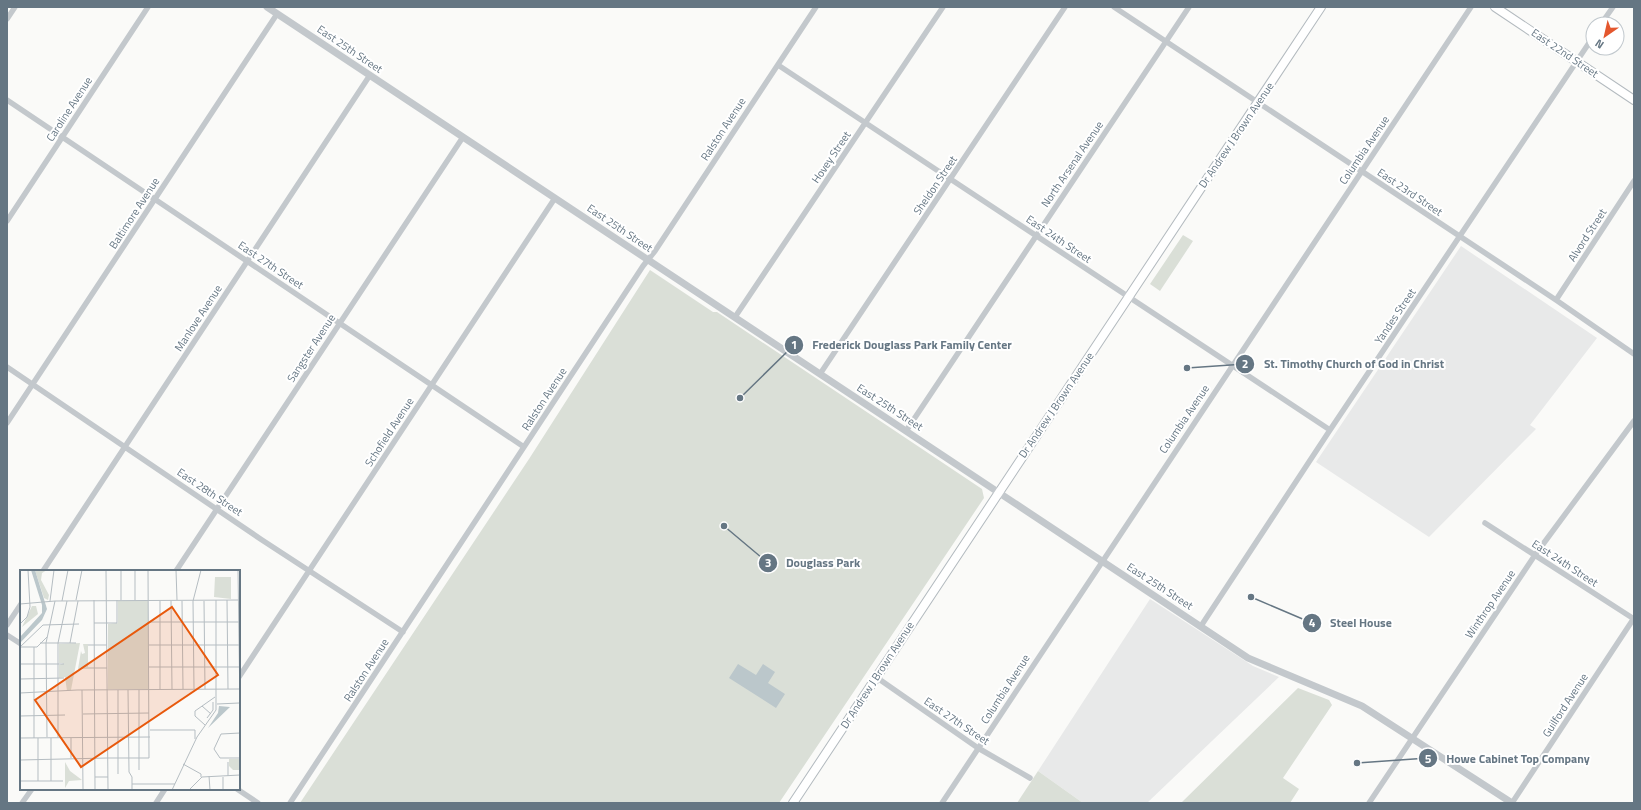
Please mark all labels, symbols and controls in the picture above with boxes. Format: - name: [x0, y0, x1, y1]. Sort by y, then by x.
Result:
- north arrow: [1585, 16, 1625, 56]
- street label: East 25th Street: [314, 21, 386, 77]
- street label: East 22nd Street: [1528, 25, 1602, 81]
- text: N: [1592, 36, 1607, 53]
- street label: Caroline Avenue: [42, 73, 96, 144]
- street label: Dr Andrew J Brown Avenue: [1195, 79, 1278, 191]
- street label: Ralston Avenue: [697, 94, 750, 164]
- street label: Columbia Avenue: [1335, 112, 1393, 188]
- street label: North Arsenal Avenue: [1037, 117, 1107, 210]
- street label: Hovey Street: [808, 128, 854, 186]
- street label: Sheldon Street: [909, 152, 961, 218]
- street label: East 23rd Street: [1374, 164, 1446, 220]
- street label: Baltimore Avenue: [105, 174, 163, 252]
- street label: East 25th Street: [584, 200, 656, 256]
- street label: Alvord Street: [1564, 205, 1610, 265]
- street label: East 24th Street: [1023, 211, 1095, 267]
- street label: East 27th Street: [235, 237, 307, 293]
- street label: Manlove Avenue: [170, 281, 226, 354]
- street label: Yandes Street: [1371, 285, 1420, 347]
- street label: Sangster Avenue: [283, 310, 339, 385]
- callout: Frederick Douglass Park Family Center: [784, 333, 1020, 357]
- text: 1: [791, 335, 797, 354]
- text: Frederick Douglass Park Family Center: [812, 335, 1012, 354]
- street label: Dr Andrew J Brown Avenue: [1015, 349, 1098, 461]
- callout: St. Timothy Church of God in Christ: [1235, 352, 1452, 376]
- text: 2: [1242, 354, 1248, 373]
- text: St. Timothy Church of God in Christ: [1264, 354, 1445, 373]
- street label: Ralston Avenue: [518, 364, 571, 434]
- street label: East 25th Street: [854, 380, 926, 434]
- street label: Columbia Avenue: [1155, 381, 1213, 457]
- street label: Schofield Avenue: [361, 394, 418, 470]
- street label: East 28th Street: [174, 464, 246, 520]
- street label: East 24th Street: [1529, 536, 1601, 590]
- callout: Douglass Park: [758, 551, 868, 575]
- text: 3: [765, 553, 771, 572]
- text: Douglass Park: [786, 553, 861, 572]
- street label: East 25th Street: [1124, 559, 1196, 613]
- street label: Winthrop Avenue: [1461, 566, 1519, 642]
- inset map: [20, 570, 240, 790]
- callout: Steel House: [1302, 611, 1400, 635]
- text: 4: [1309, 613, 1316, 632]
- text: Steel House: [1330, 613, 1392, 632]
- street label: Dr Andrew J Brown Avenue: [836, 618, 918, 732]
- street label: Ralston Avenue: [340, 635, 393, 705]
- street label: Columbia Avenue: [977, 651, 1034, 727]
- street label: Guilford Avenue: [1538, 670, 1592, 740]
- street label: East 27th Street: [921, 693, 993, 749]
- callout: Howe Cabinet Top Company: [1418, 746, 1597, 770]
- text: 5: [1425, 749, 1432, 768]
- text: Howe Cabinet Top Company: [1446, 749, 1590, 768]

